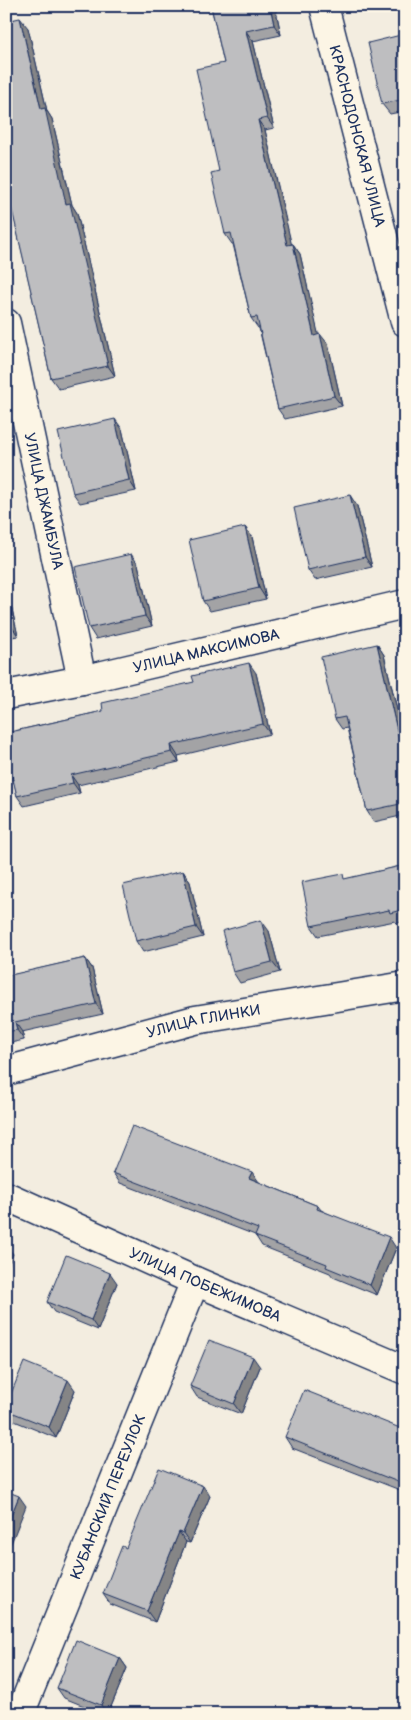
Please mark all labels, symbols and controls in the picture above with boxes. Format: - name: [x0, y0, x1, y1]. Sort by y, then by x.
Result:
- street label: КРАСНОДОНСКАЯ УЛИЦА: [324, 43, 389, 230]
- street label: УЛИЦА ДЖАМБУЛА: [20, 431, 67, 572]
- street label: УЛИЦА МАКСИМОВА: [131, 625, 282, 678]
- street label: УЛИЦА ГЛИНКИ: [145, 1001, 262, 1043]
- street label: УЛИЦА ПОБЕЖИМОВА: [126, 1244, 285, 1327]
- street label: КУБАНСКИЙ ПЕРЕУЛОК: [66, 1412, 150, 1582]

